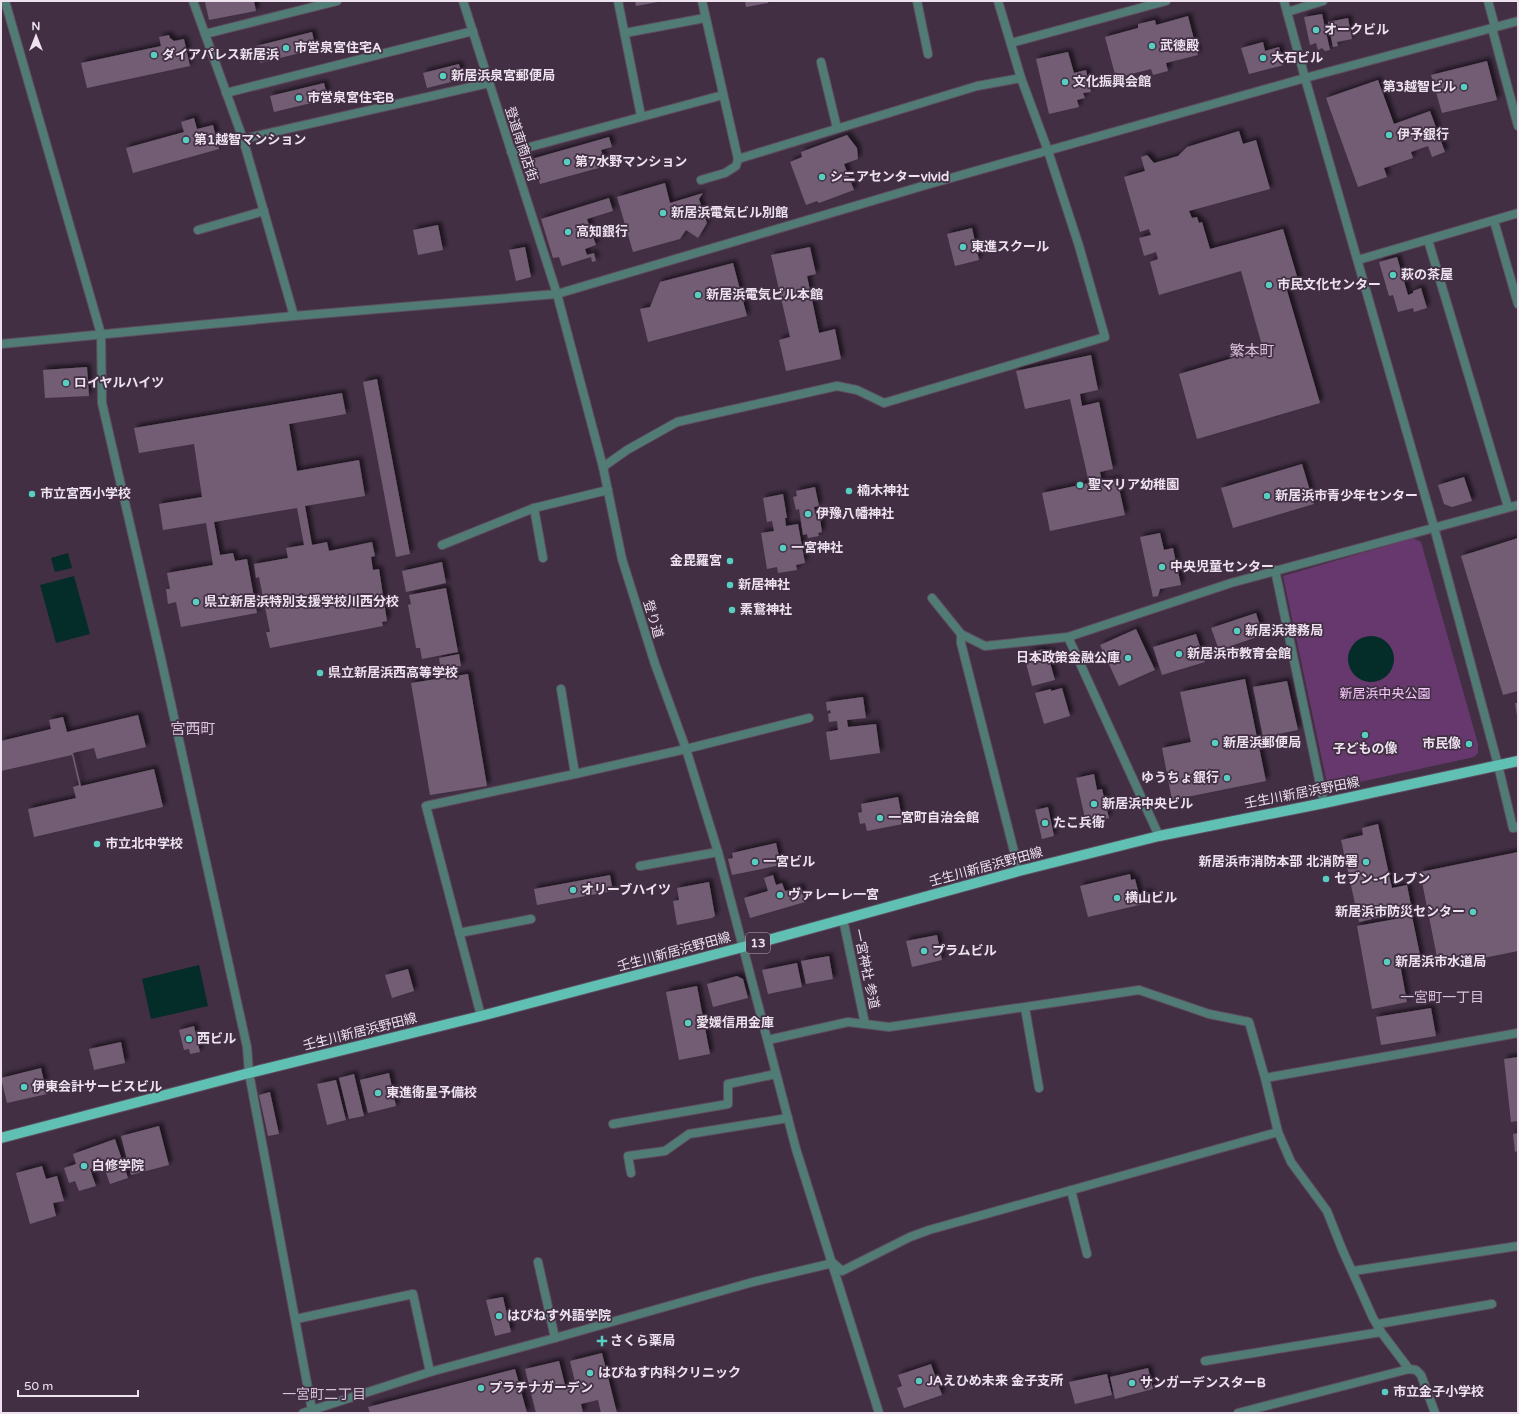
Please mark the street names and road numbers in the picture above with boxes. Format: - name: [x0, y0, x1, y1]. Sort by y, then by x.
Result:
- street label: 登道南商店街: [501, 104, 541, 184]
- street label: 登り道: [640, 598, 666, 640]
- street label: 壬生川新居浜野田線: [1243, 774, 1361, 812]
- street label: 壬生川新居浜野田線: [927, 844, 1045, 890]
- street label: 一宮神社 参道: [850, 928, 882, 1010]
- street label: 壬生川新居浜野田線: [615, 929, 733, 975]
- road number: 13: [746, 933, 770, 953]
- street label: 壬生川新居浜野田線: [301, 1010, 419, 1054]

